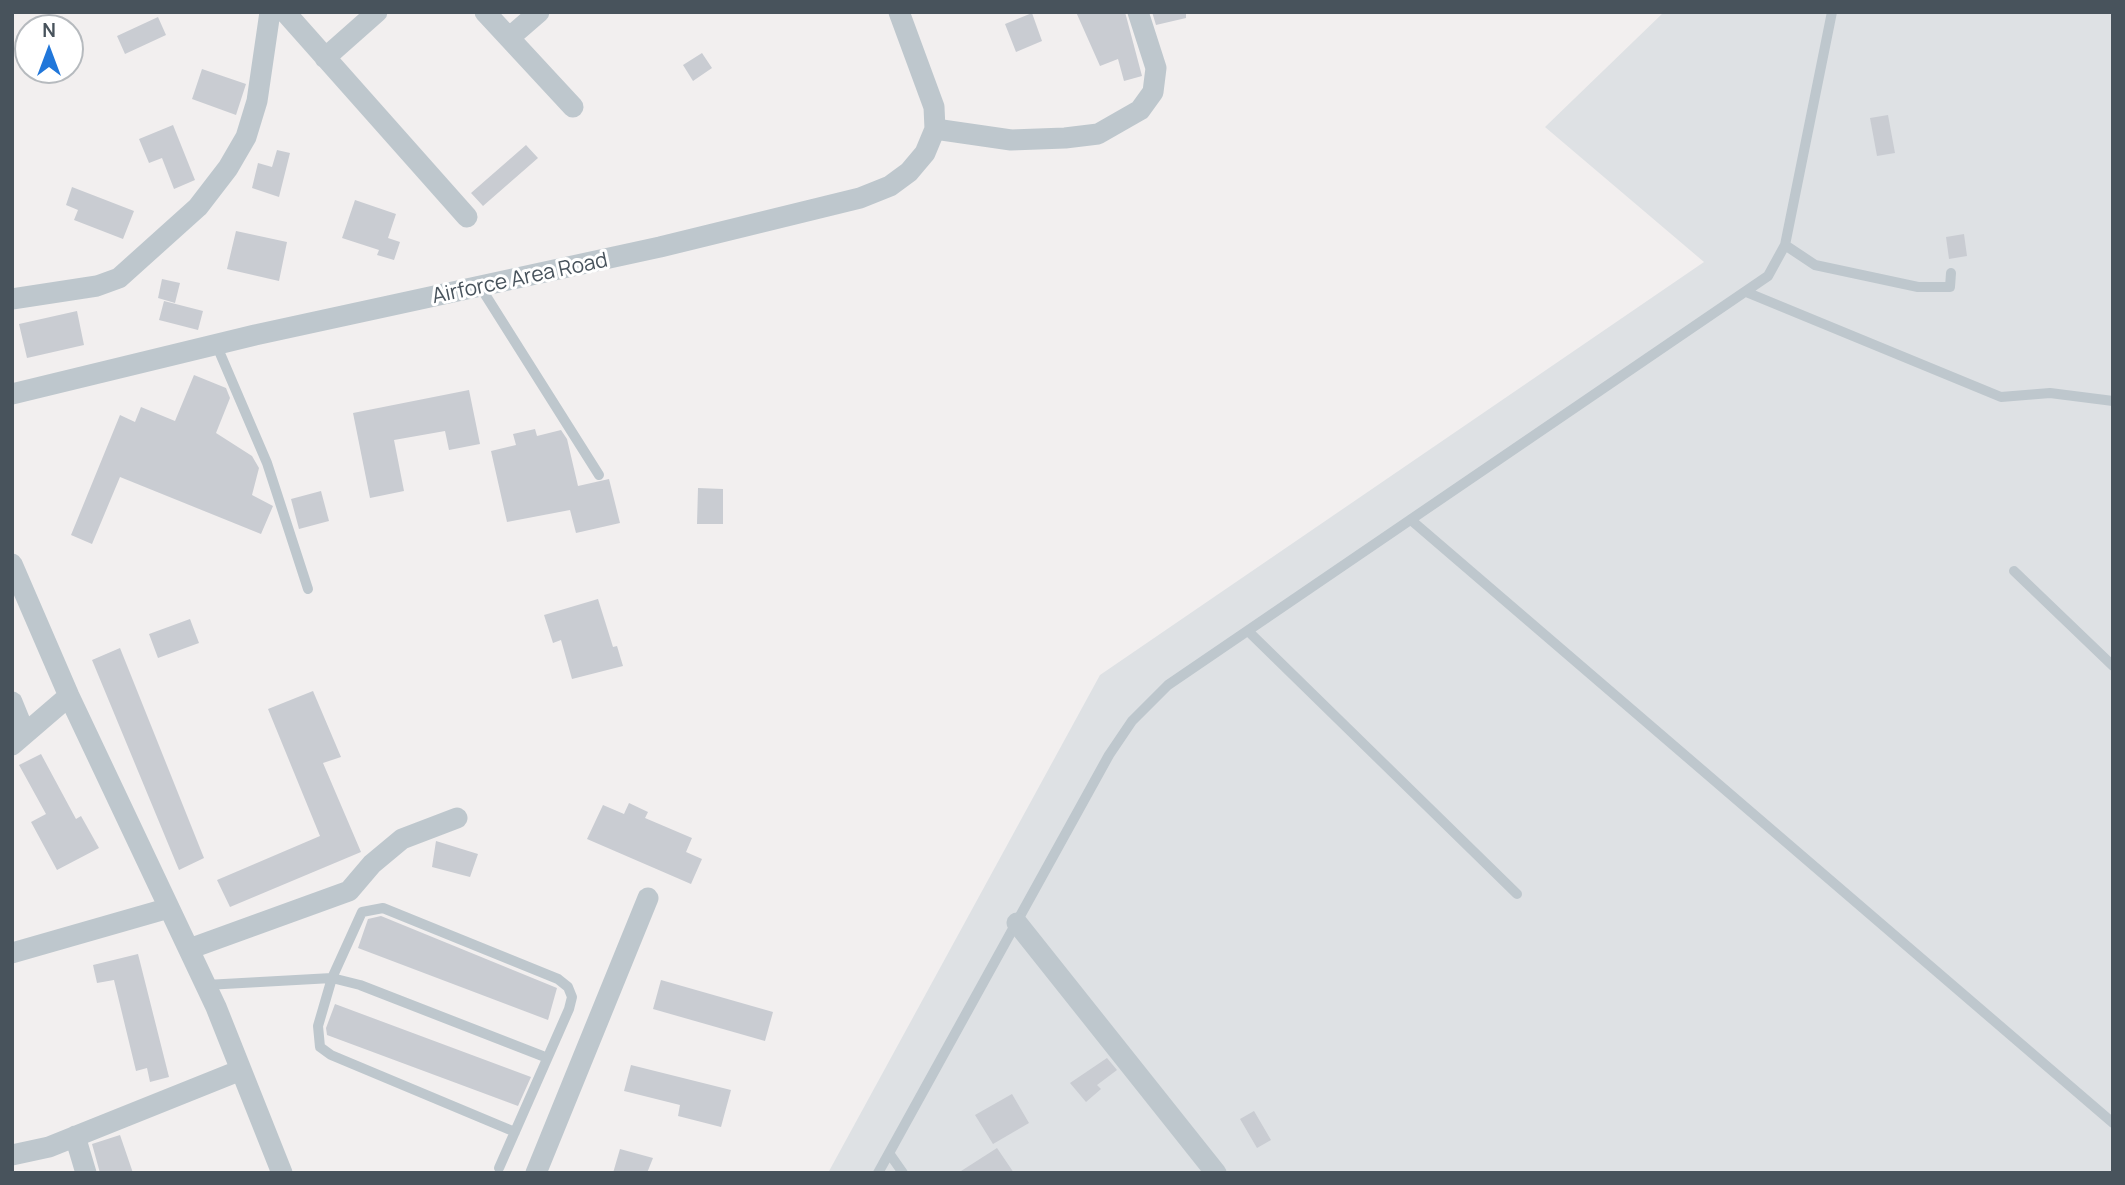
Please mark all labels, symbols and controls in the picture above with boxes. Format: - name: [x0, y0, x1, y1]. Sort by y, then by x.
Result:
- north arrow: [14, 14, 84, 84]
- text: N: [42, 17, 56, 43]
- street label: Airforce Area Road: [430, 248, 610, 310]

